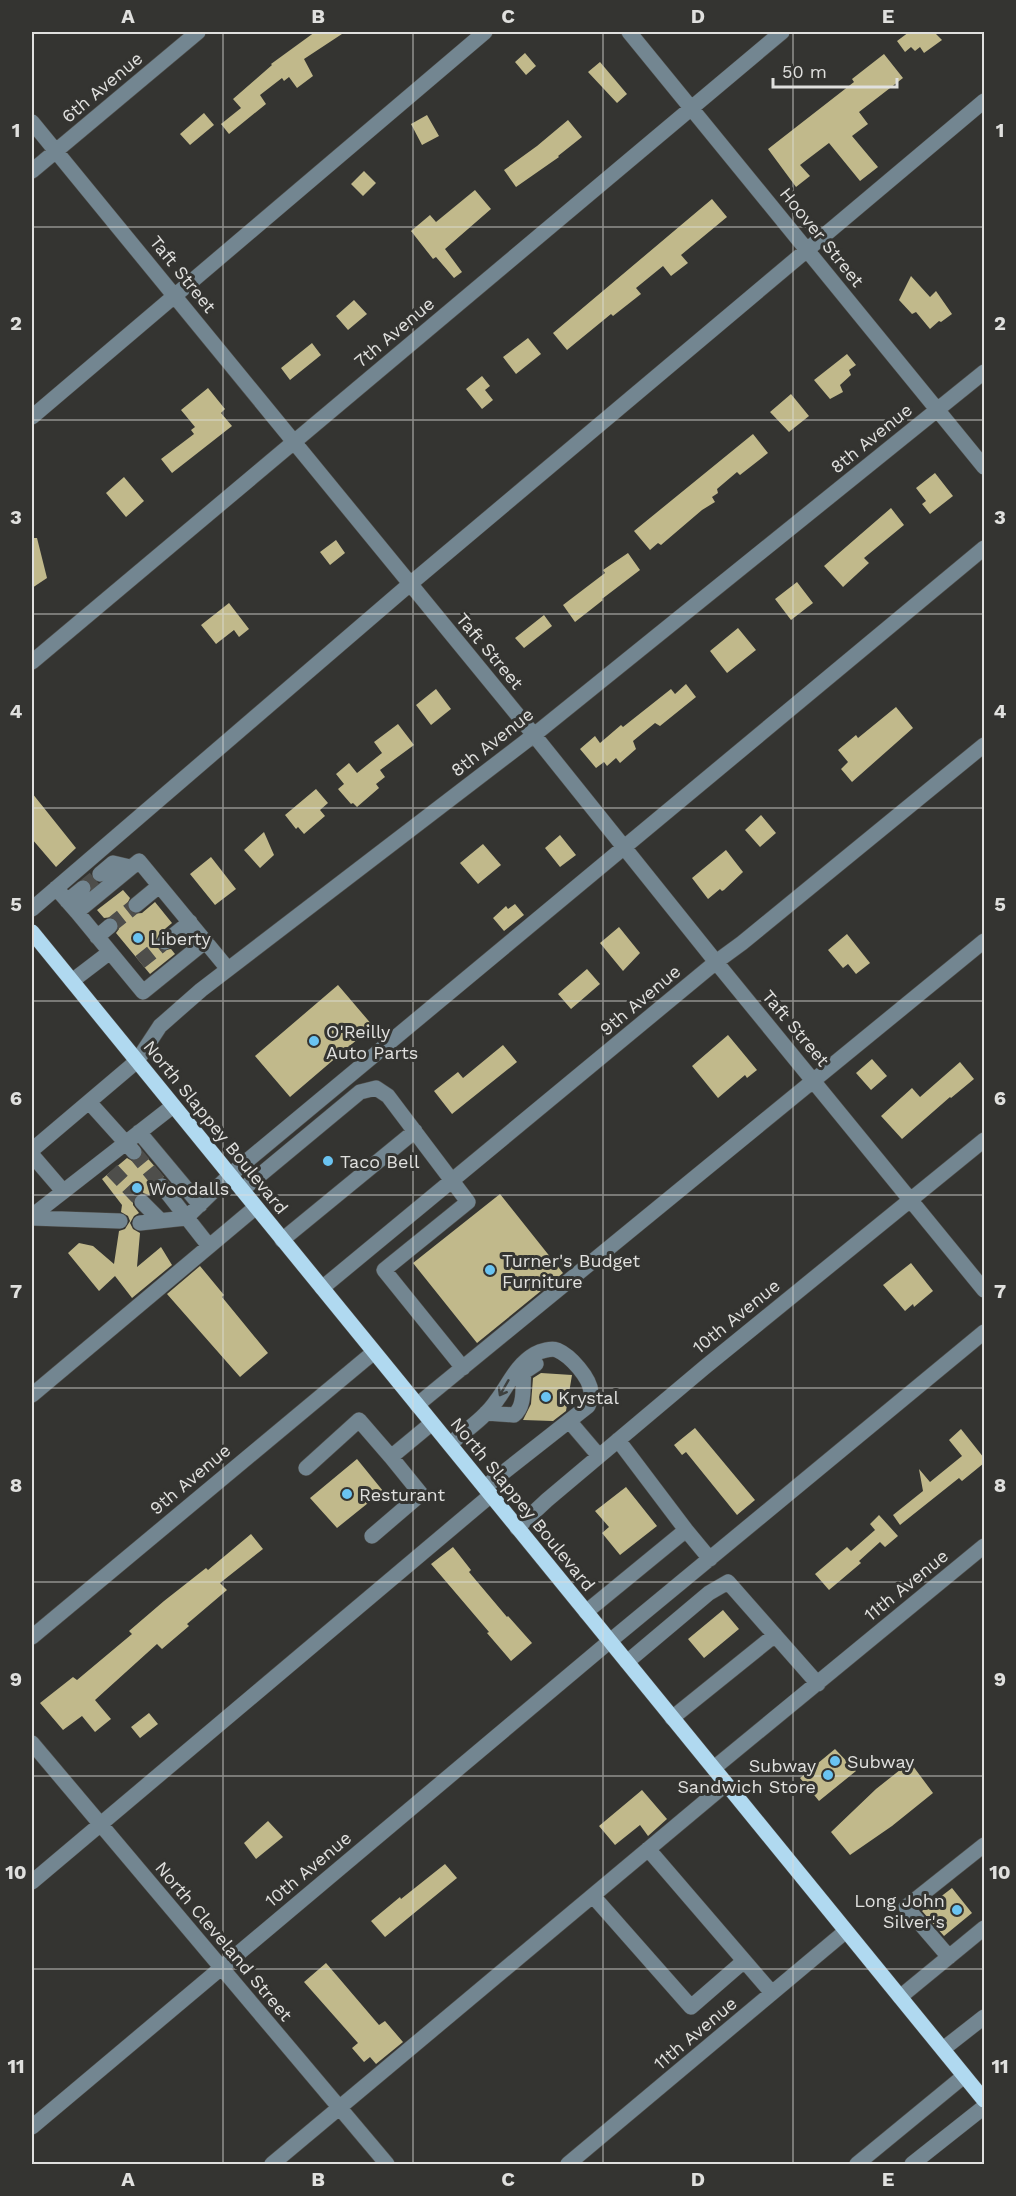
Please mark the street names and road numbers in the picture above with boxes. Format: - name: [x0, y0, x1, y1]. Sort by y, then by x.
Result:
- street label: 6th Avenue: [57, 47, 147, 127]
- street label: Hoover Street: [776, 183, 869, 291]
- street label: Taft Street: [146, 231, 221, 317]
- street label: 7th Avenue: [350, 293, 438, 371]
- street label: 8th Avenue: [826, 399, 916, 477]
- street label: Taft Street: [452, 609, 528, 694]
- street label: 8th Avenue: [447, 703, 537, 781]
- street label: 9th Avenue: [595, 960, 685, 1040]
- street label: Taft Street: [758, 986, 834, 1071]
- street label: North Slappey Boulevard: [139, 1036, 293, 1218]
- street label: 10th Avenue: [688, 1274, 784, 1358]
- street label: North Slappey Boulevard: [446, 1413, 600, 1595]
- street label: 9th Avenue: [145, 1439, 235, 1519]
- street label: 11th Avenue: [860, 1545, 952, 1625]
- street label: 10th Avenue: [261, 1827, 355, 1911]
- street label: North Cleveland Street: [151, 1857, 297, 2025]
- street label: 11th Avenue: [649, 1992, 741, 2074]

